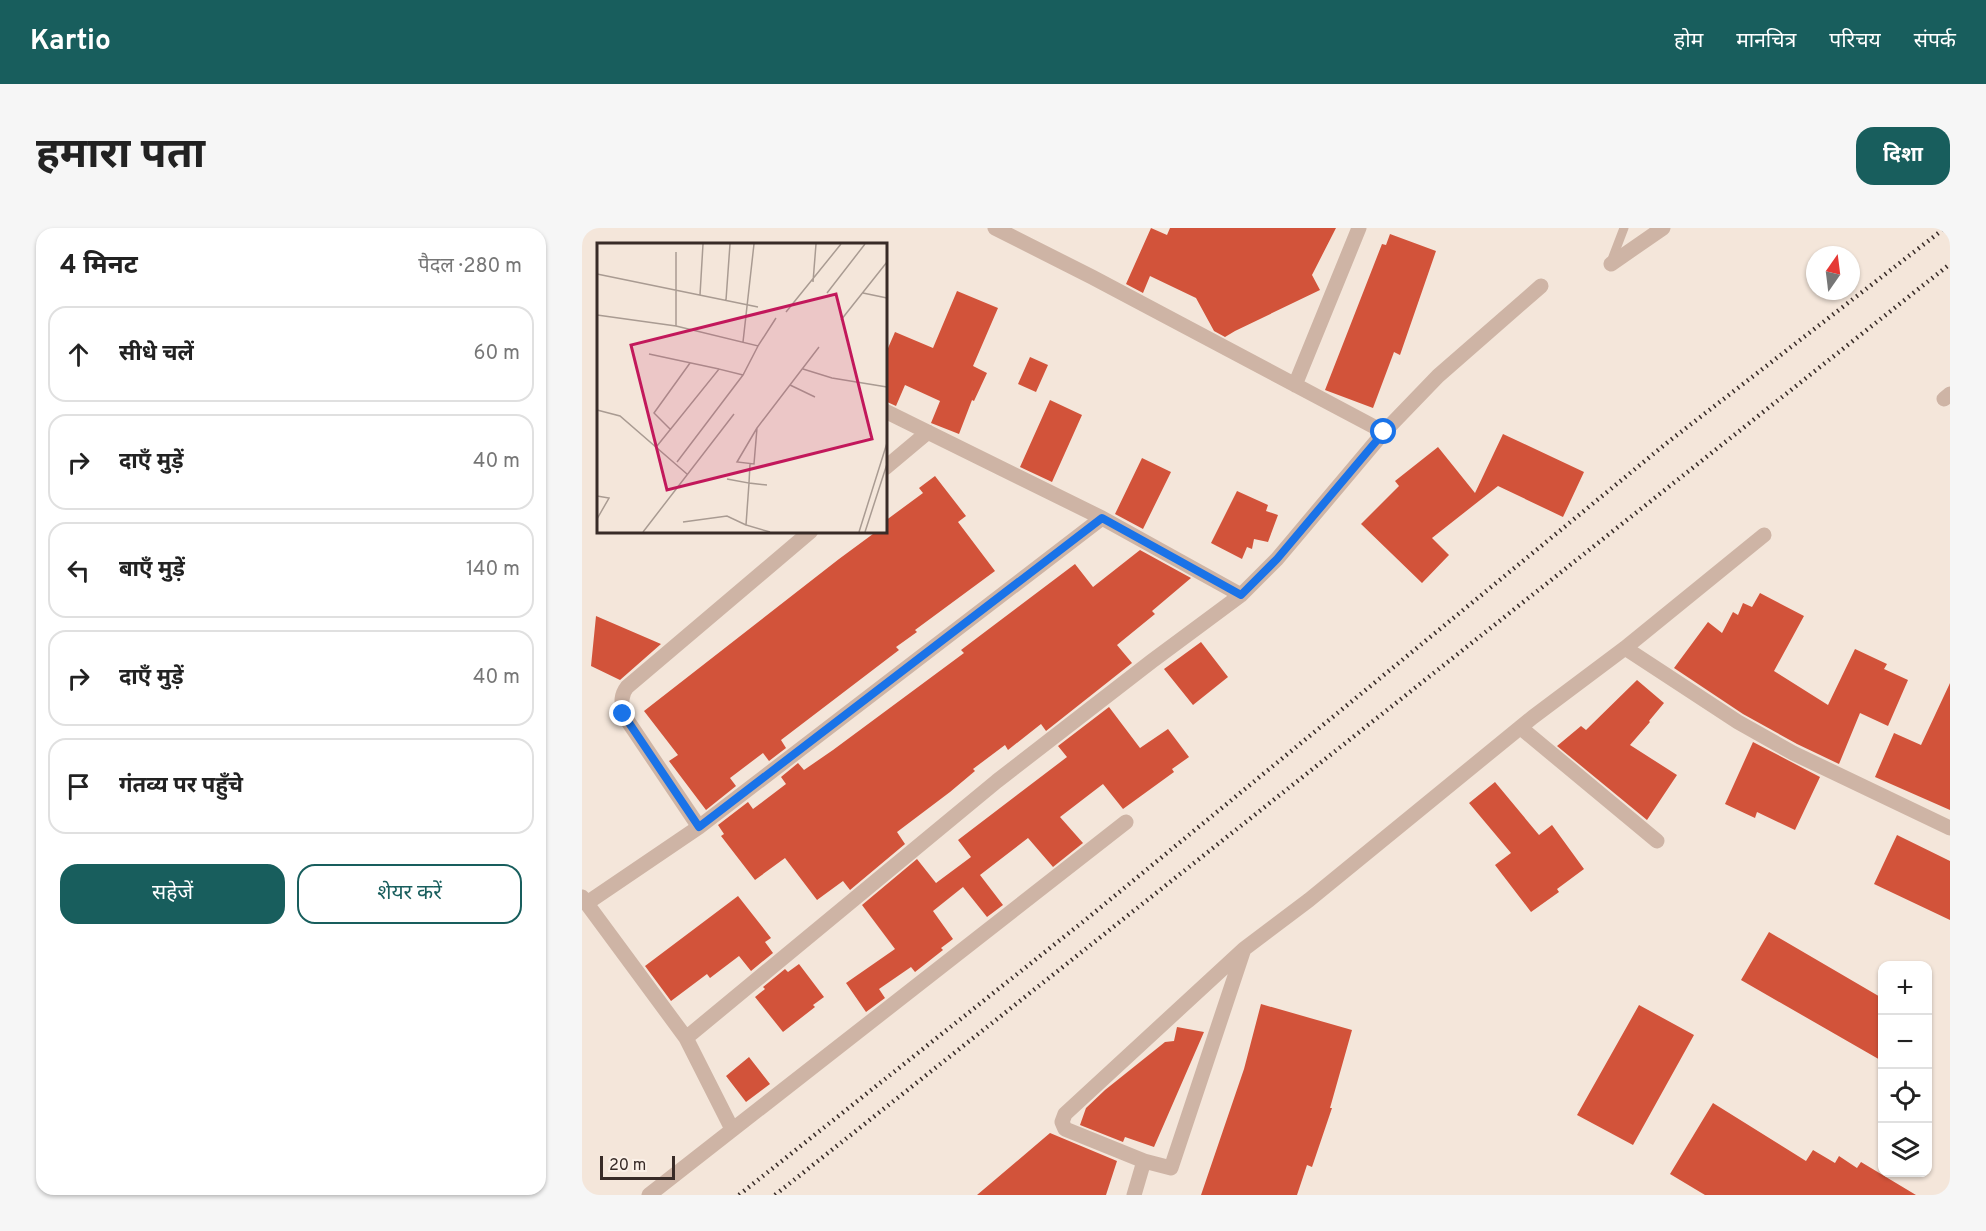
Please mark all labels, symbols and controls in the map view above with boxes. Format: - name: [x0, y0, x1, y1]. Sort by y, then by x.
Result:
- text: Kartio: [30, 24, 111, 60]
- text: होम: [1674, 28, 1703, 55]
- text: मानचित्र: [1736, 28, 1796, 55]
- text: परिचय: [1829, 28, 1881, 55]
- text: संपर्क: [1914, 28, 1956, 55]
- button: दिशा: [1856, 127, 1950, 185]
- text: हमारा पता: [36, 130, 205, 183]
- inset map: [597, 243, 886, 532]
- north arrow: [1806, 246, 1860, 300]
- text: 4 मिनट: [60, 250, 138, 283]
- text: पैदल · 280 m: [418, 254, 522, 280]
- icon: ahead: [62, 338, 95, 371]
- text: सीधे चलें: [119, 341, 194, 368]
- text: 60 m: [474, 341, 520, 367]
- route start: [1370, 418, 1396, 444]
- icon: right: [62, 446, 95, 479]
- text: दाएँ मुड़ें: [119, 449, 184, 476]
- text: 40 m: [473, 449, 520, 475]
- icon: left: [62, 554, 95, 587]
- text: बाएँ मुड़ें: [119, 557, 185, 584]
- text: 140 m: [466, 557, 520, 583]
- icon: right: [62, 662, 95, 695]
- text: दाएँ मुड़ें: [119, 665, 184, 692]
- text: 40 m: [473, 665, 520, 691]
- route end: [609, 700, 635, 726]
- icon: arrive: [62, 770, 95, 803]
- text: गंतव्य पर पहुँचे: [119, 773, 243, 800]
- button: सहेजें: [60, 864, 285, 924]
- button: शेयर करें: [297, 864, 522, 924]
- map controls: [1878, 961, 1932, 1177]
- button: +: [1878, 961, 1932, 1015]
- button: −: [1878, 1015, 1932, 1069]
- button: locate: [1878, 1069, 1932, 1123]
- button: layers: [1878, 1123, 1932, 1177]
- scale bar: [600, 1153, 675, 1180]
- text: 20 m: [609, 1156, 646, 1176]

